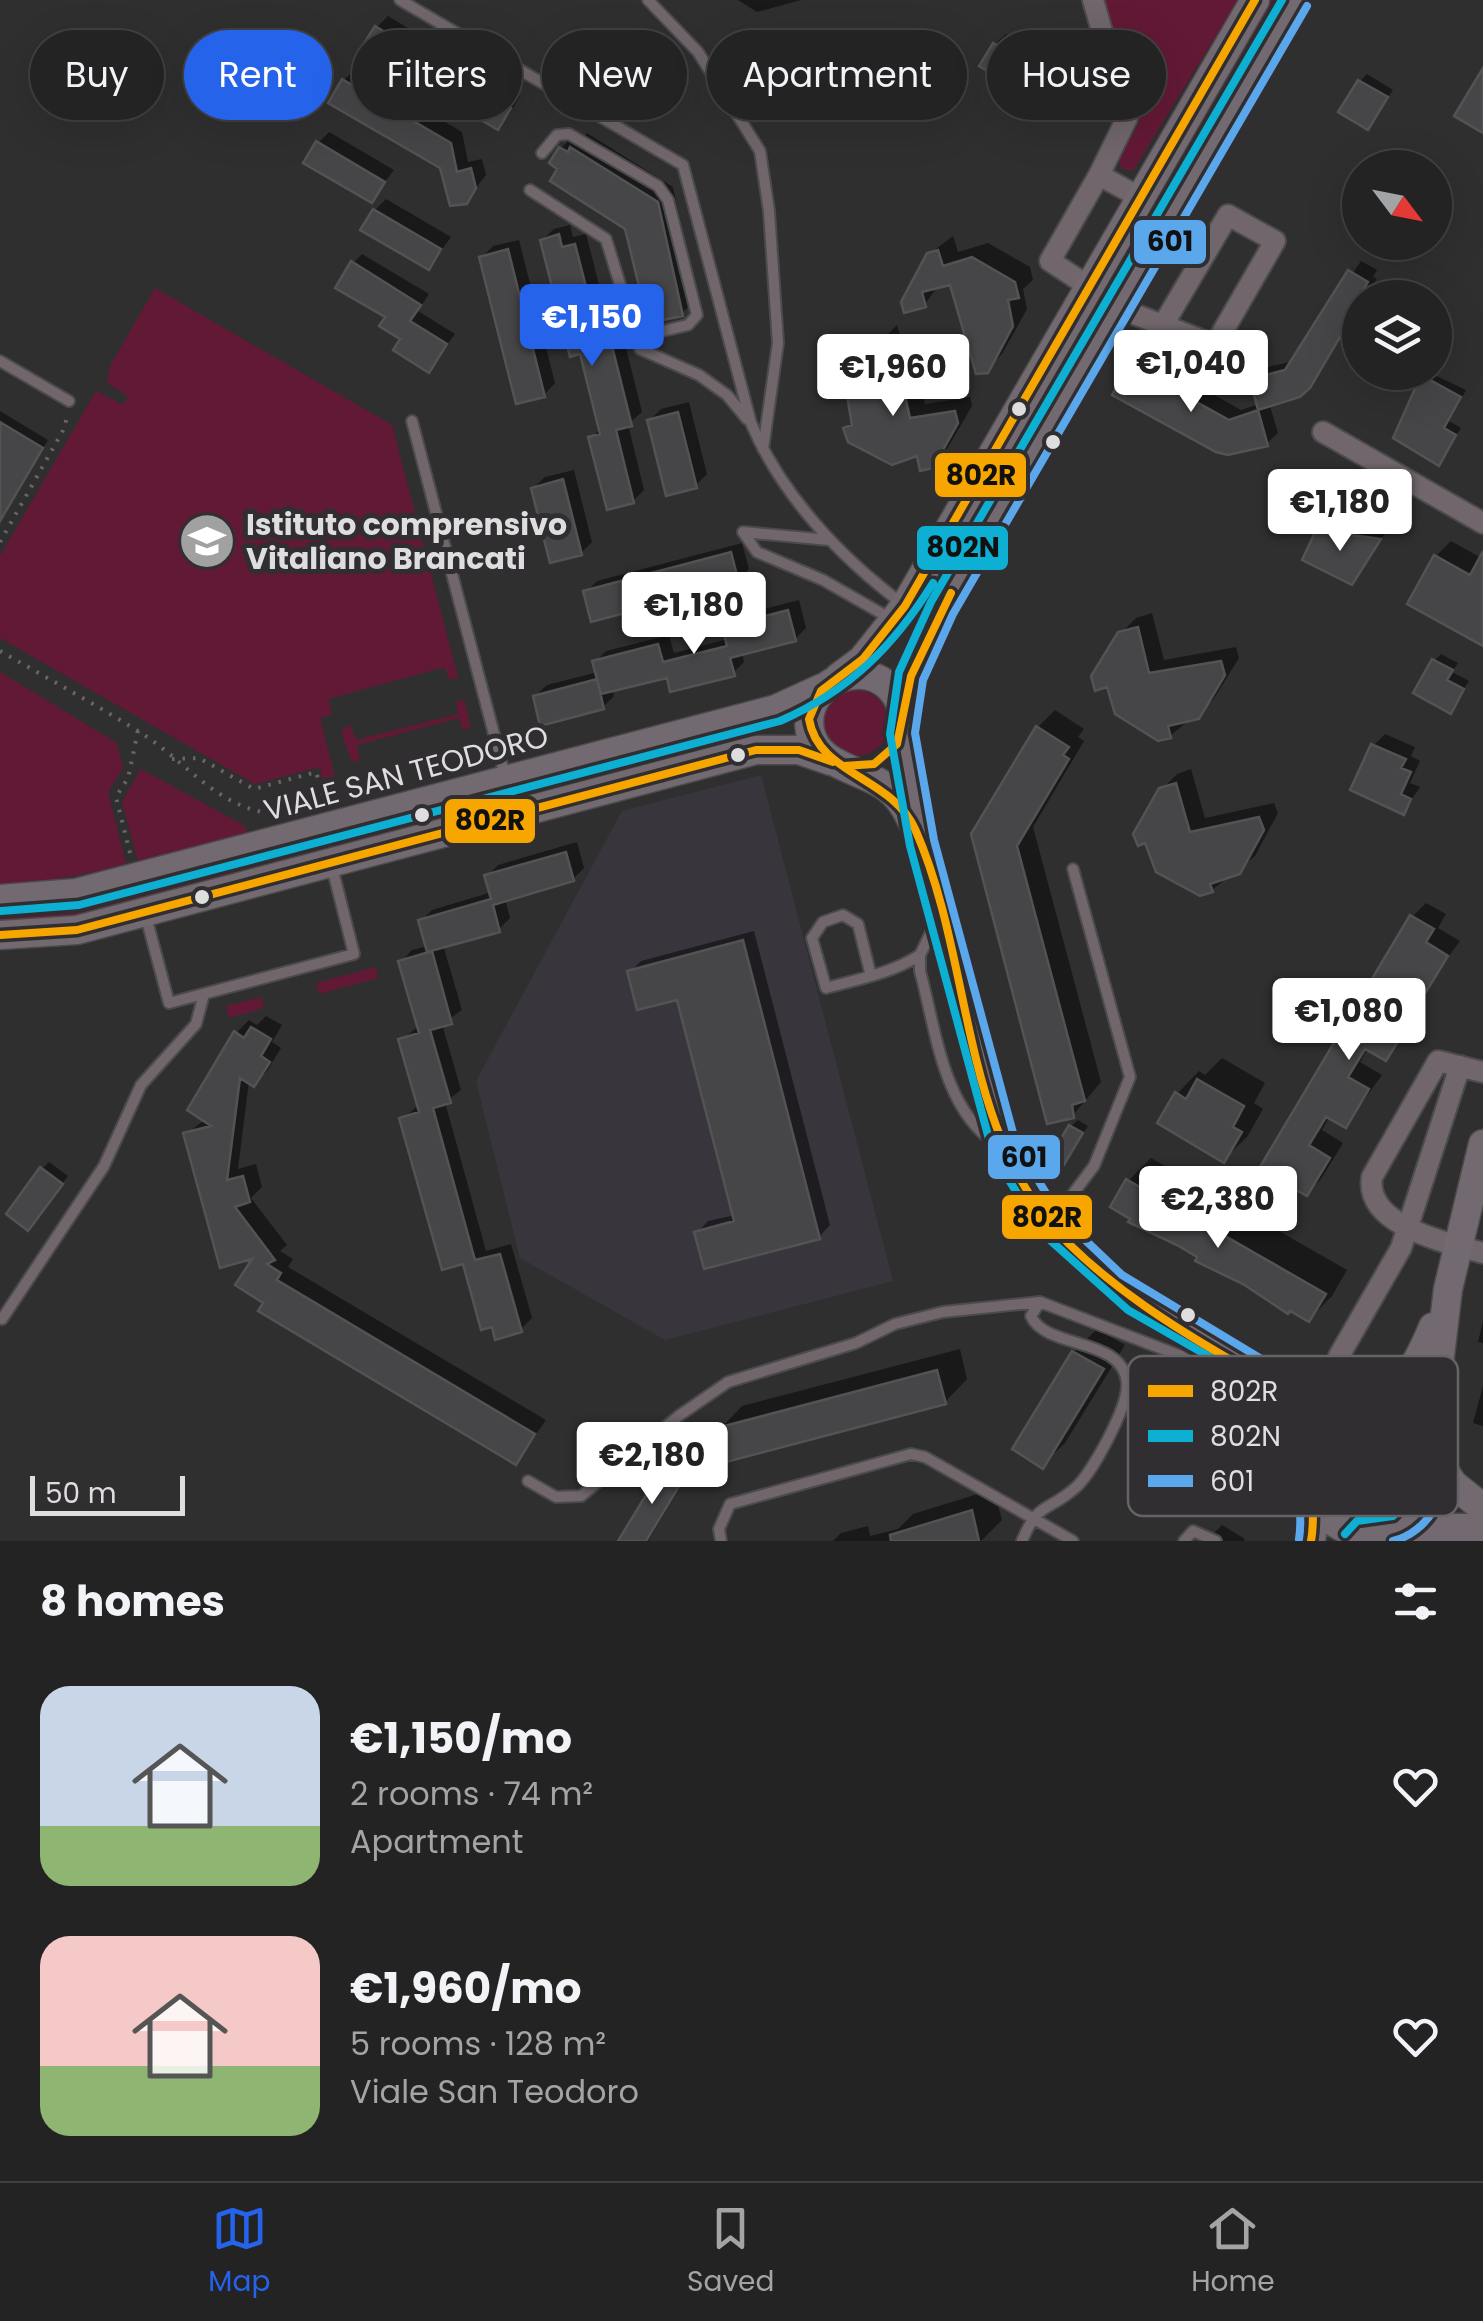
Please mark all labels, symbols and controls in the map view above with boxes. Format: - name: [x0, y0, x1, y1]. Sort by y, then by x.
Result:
- chip: Buy: [30, 30, 164, 120]
- chip: Rent: [184, 30, 332, 120]
- chip: Filters: [352, 30, 522, 120]
- chip: New: [542, 30, 687, 120]
- chip: Apartment: [707, 30, 967, 120]
- chip: House: [987, 30, 1166, 120]
- north arrow: [1342, 150, 1452, 260]
- map controls: [1342, 150, 1452, 390]
- line badge: 601: [1132, 218, 1208, 266]
- text: 601: [1147, 222, 1193, 261]
- button: layers: [1342, 280, 1452, 390]
- pin: €1,150: [511, 284, 673, 369]
- text: €1,150: [542, 294, 642, 339]
- pin: €1,040: [1110, 330, 1272, 415]
- pin: €1,960: [812, 334, 974, 419]
- text: €1,040: [1136, 340, 1246, 385]
- text: €1,960: [839, 344, 947, 389]
- unlabelled marker: [1009, 399, 1029, 419]
- unlabelled marker: [1043, 432, 1063, 452]
- line badge: 802R: [933, 451, 1028, 499]
- text: 802R: [946, 456, 1016, 495]
- pin: €1,180: [1259, 469, 1421, 554]
- text: €1,180: [1290, 479, 1390, 524]
- place label: Istituto comprensivo Vitaliano Brancati: [246, 503, 567, 580]
- school or university icon: Istituto comprensivo Vitaliano Brancati: [177, 511, 237, 571]
- line badge: 802N: [915, 524, 1010, 572]
- text: 802N: [926, 528, 1000, 567]
- pin: €1,180: [613, 572, 775, 657]
- text: €1,180: [644, 582, 744, 627]
- street label: VIALE SAN TEODORO: [259, 714, 553, 832]
- unlabelled marker: [728, 745, 748, 765]
- line badge: 802R: [443, 797, 537, 845]
- text: 802R: [455, 801, 525, 840]
- unlabelled marker: [412, 805, 432, 825]
- unlabelled marker: [192, 887, 212, 907]
- pin: €1,080: [1268, 978, 1430, 1063]
- text: €1,080: [1294, 988, 1404, 1033]
- line badge: 601: [986, 1133, 1062, 1181]
- text: 601: [1001, 1138, 1047, 1177]
- pin: €2,380: [1137, 1166, 1299, 1251]
- text: €2,380: [1161, 1176, 1275, 1221]
- line badge: 802R: [1000, 1193, 1094, 1241]
- text: 802R: [1012, 1198, 1082, 1237]
- unlabelled marker: [1178, 1305, 1198, 1325]
- legend: [1128, 1356, 1458, 1516]
- text: 802R: [1210, 1372, 1278, 1411]
- text: 802N: [1210, 1417, 1281, 1456]
- pin: €2,180: [571, 1422, 733, 1507]
- text: €2,180: [599, 1432, 705, 1477]
- text: 601: [1210, 1462, 1254, 1501]
- scale bar: [30, 1471, 185, 1516]
- text: 50 m: [45, 1474, 116, 1513]
- text: 8 homes: [40, 1572, 225, 1631]
- icon: filters: [1388, 1574, 1443, 1629]
- text: €1,150/mo: [350, 1709, 572, 1768]
- icon: home: [120, 1726, 240, 1846]
- icon: heart: [1388, 1759, 1443, 1814]
- text: 2 rooms · 74 m²: [350, 1771, 593, 1816]
- text: Apartment: [350, 1819, 523, 1864]
- text: €1,960/mo: [350, 1959, 582, 2018]
- icon: home: [120, 1976, 240, 2096]
- icon: heart: [1388, 2009, 1443, 2064]
- text: 5 rooms · 128 m²: [350, 2021, 606, 2066]
- text: Viale San Teodoro: [350, 2069, 639, 2114]
- tab: Map: [208, 2201, 270, 2303]
- tab: Saved: [687, 2201, 774, 2303]
- tab: Home: [1191, 2201, 1275, 2303]

